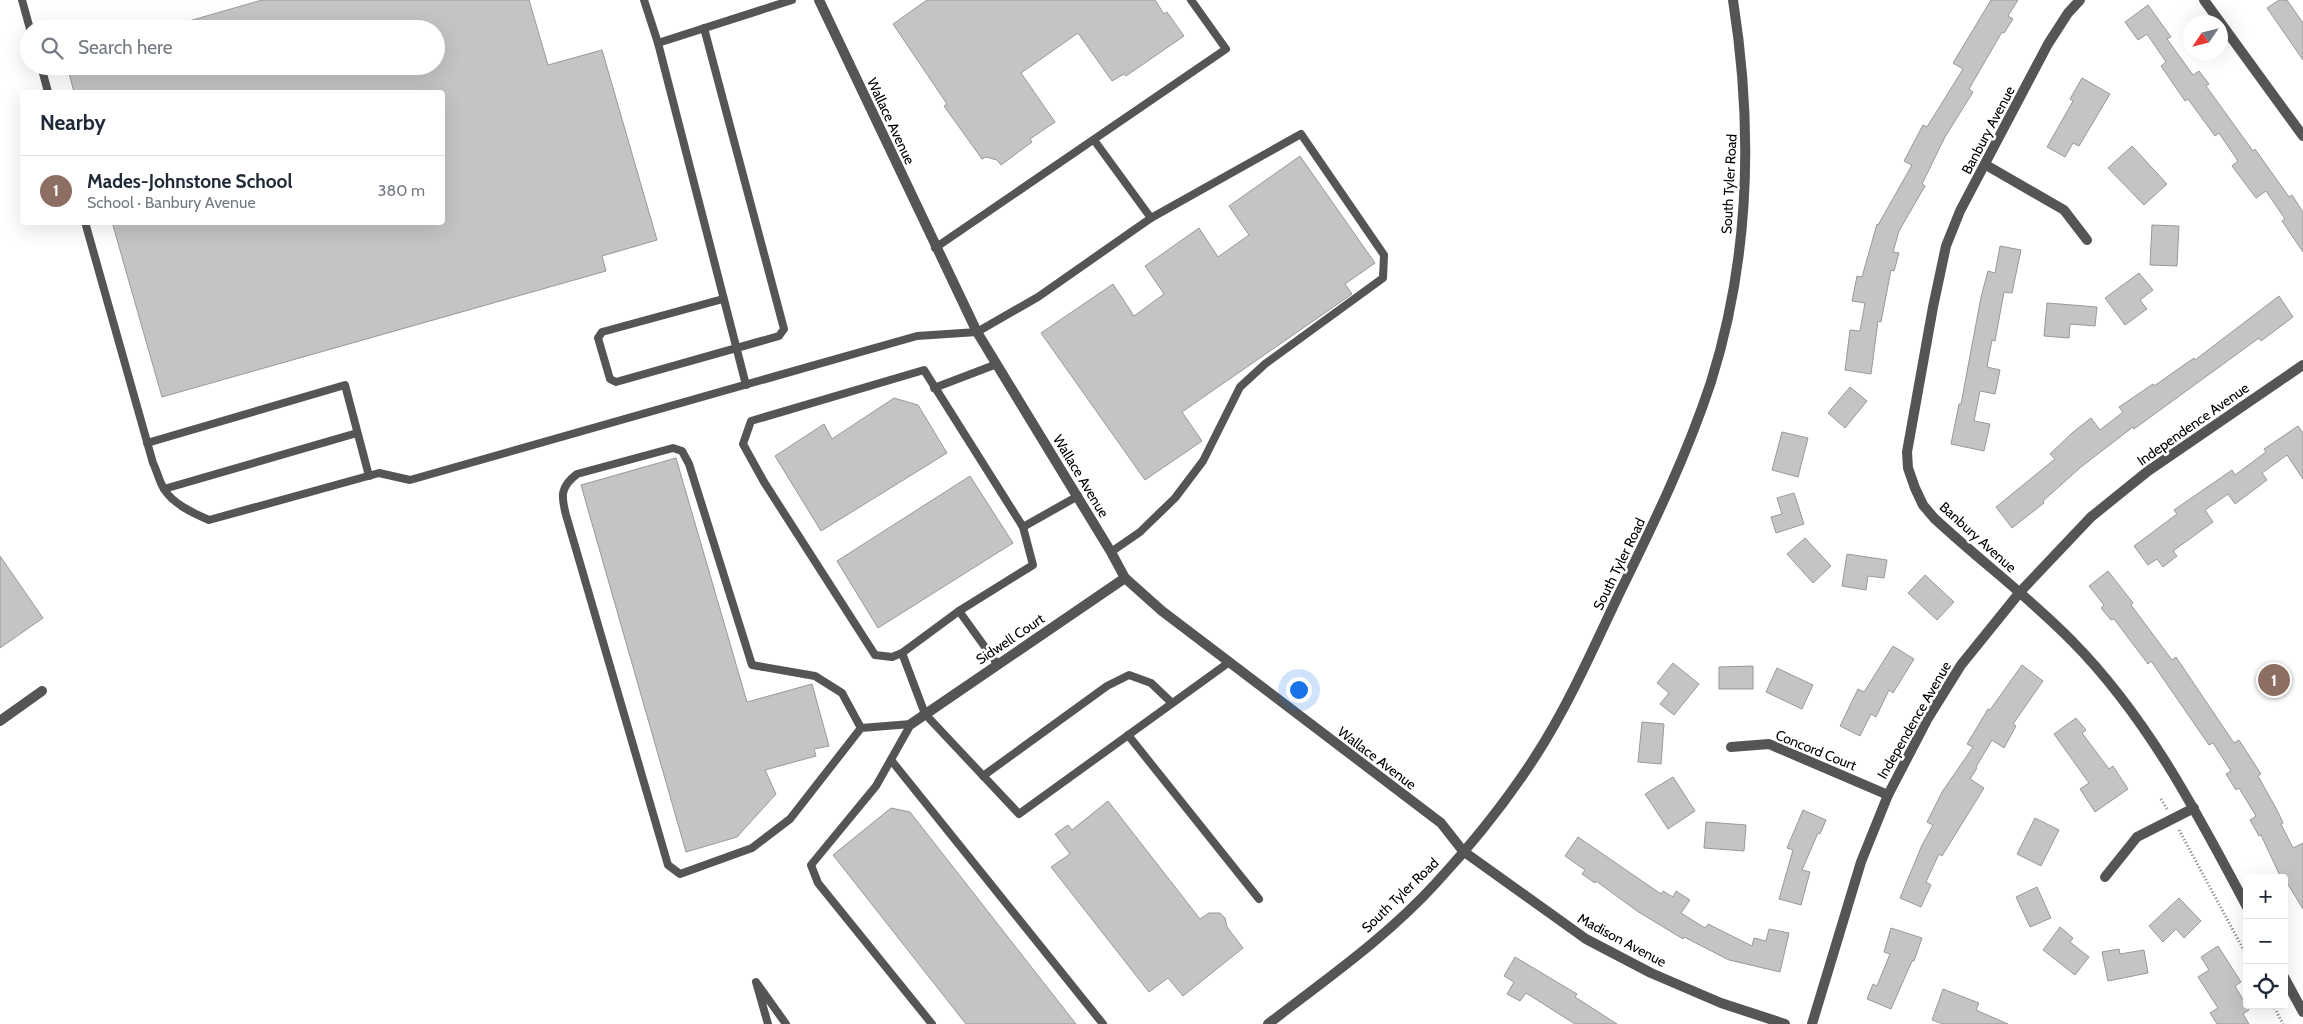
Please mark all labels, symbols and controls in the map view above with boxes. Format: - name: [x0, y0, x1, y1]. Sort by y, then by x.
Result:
- north arrow: [2183, 15, 2228, 60]
- search box: [20, 20, 445, 75]
- icon: search: [38, 34, 66, 62]
- text: Search here: [78, 36, 172, 59]
- street label: Wallace Avenue: [863, 75, 919, 167]
- street label: Banbury Avenue: [1957, 83, 2019, 177]
- text: Nearby: [40, 110, 106, 135]
- street label: South Tyler Road: [1717, 133, 1741, 235]
- text: Mades-Johnstone School: [87, 170, 292, 193]
- text: 1: [53, 181, 59, 200]
- text: 380 m: [378, 181, 425, 200]
- text: School · Banbury Avenue: [87, 193, 256, 212]
- street label: Independence Avenue: [2133, 379, 2253, 469]
- street label: Wallace Avenue: [1049, 431, 1113, 521]
- street label: Banbury Avenue: [1936, 498, 2020, 576]
- street label: South Tyler Road: [1589, 515, 1649, 613]
- street label: Sidwell Court: [972, 609, 1048, 668]
- street label: Independence Avenue: [1873, 658, 1955, 782]
- pin: 1: [2258, 661, 2290, 699]
- your location: [1286, 677, 1312, 703]
- street label: Wallace Avenue: [1334, 723, 1420, 793]
- street label: Concord Court: [1773, 726, 1859, 774]
- street label: South Tyler Road: [1358, 854, 1442, 936]
- map controls: [2243, 874, 2288, 1009]
- button: +: [2243, 874, 2288, 919]
- street label: Madison Avenue: [1575, 909, 1669, 971]
- button: −: [2243, 919, 2288, 964]
- button: locate: [2243, 964, 2288, 1009]

